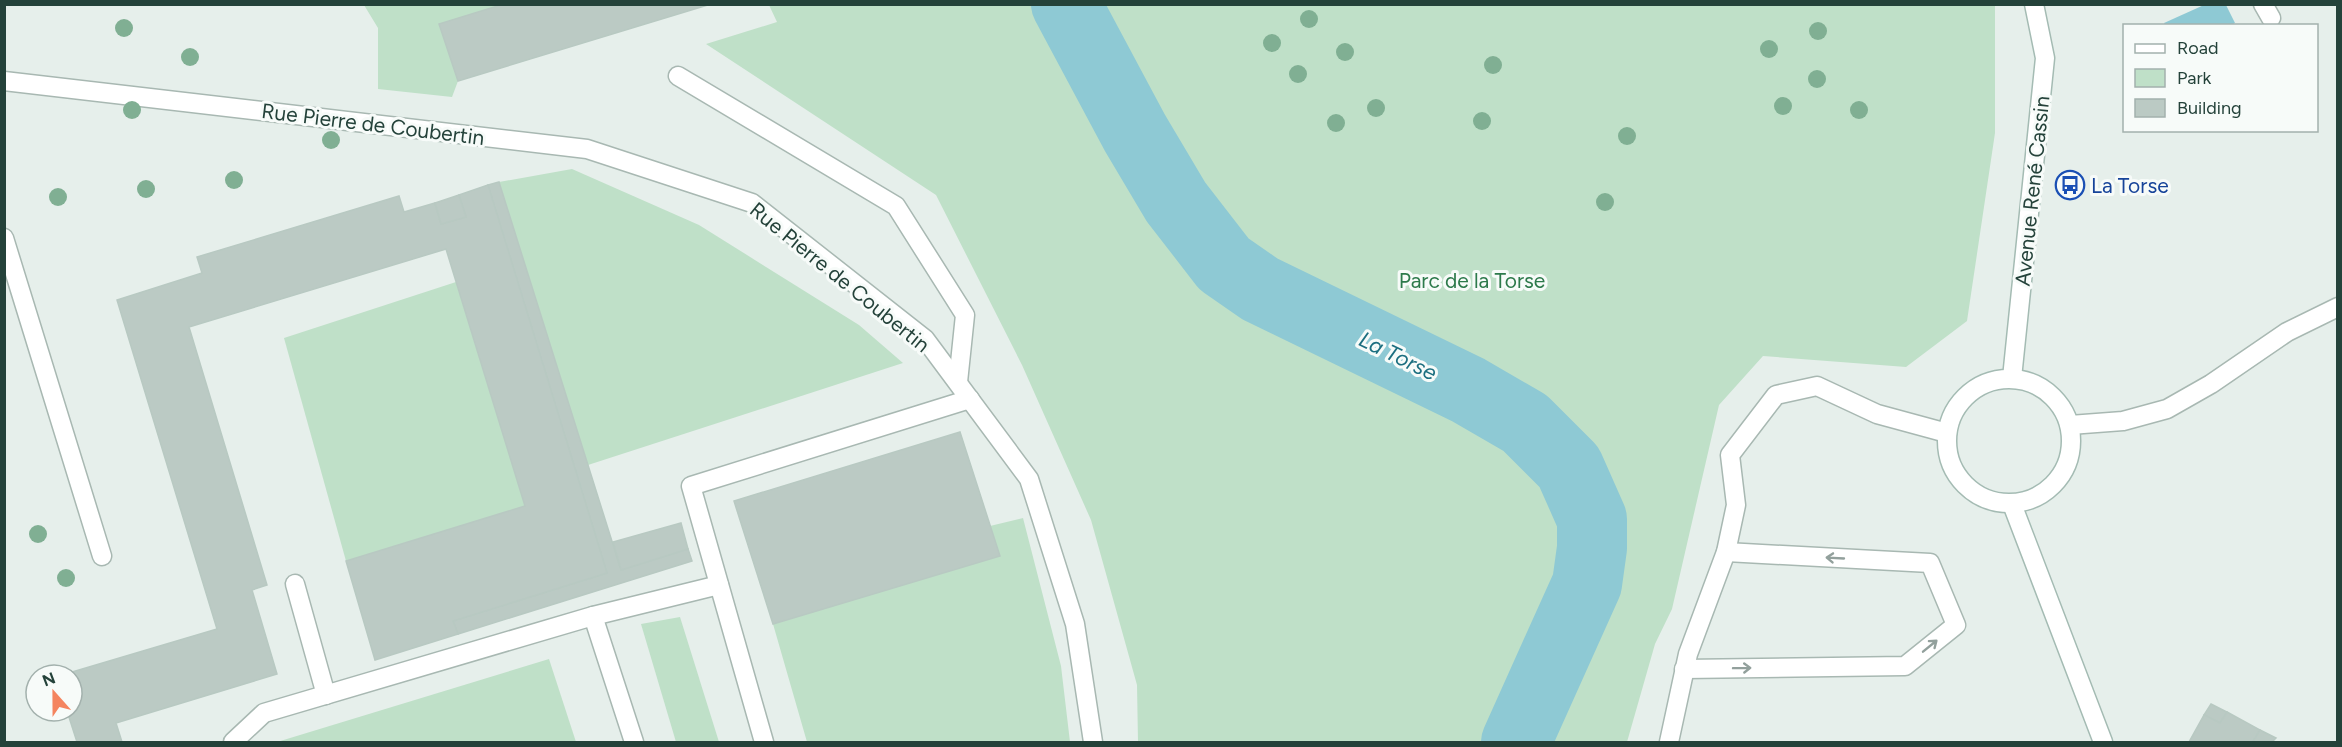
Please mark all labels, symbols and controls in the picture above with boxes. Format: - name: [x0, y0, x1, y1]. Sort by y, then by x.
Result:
- legend: [2123, 24, 2318, 132]
- text: Road: [2177, 37, 2218, 59]
- text: Park: [2177, 67, 2212, 89]
- street label: Avenue René Cassin: [2010, 95, 2054, 287]
- text: Building: [2177, 97, 2242, 119]
- street label: Rue Pierre de Coubertin: [260, 98, 486, 150]
- bus stop icon: La Torse: [2054, 169, 2086, 201]
- place label: La Torse: [2091, 173, 2169, 198]
- street label: Rue Pierre de Coubertin: [745, 197, 935, 357]
- park label: Parc de la Torse: [1399, 268, 1545, 293]
- water label: La Torse: [1355, 326, 1441, 386]
- one-way arrow: [1826, 552, 1846, 563]
- one-way arrow: [1922, 639, 1938, 652]
- one-way arrow: [1732, 662, 1752, 674]
- north arrow: [24, 663, 84, 723]
- text: N: [40, 668, 58, 691]

